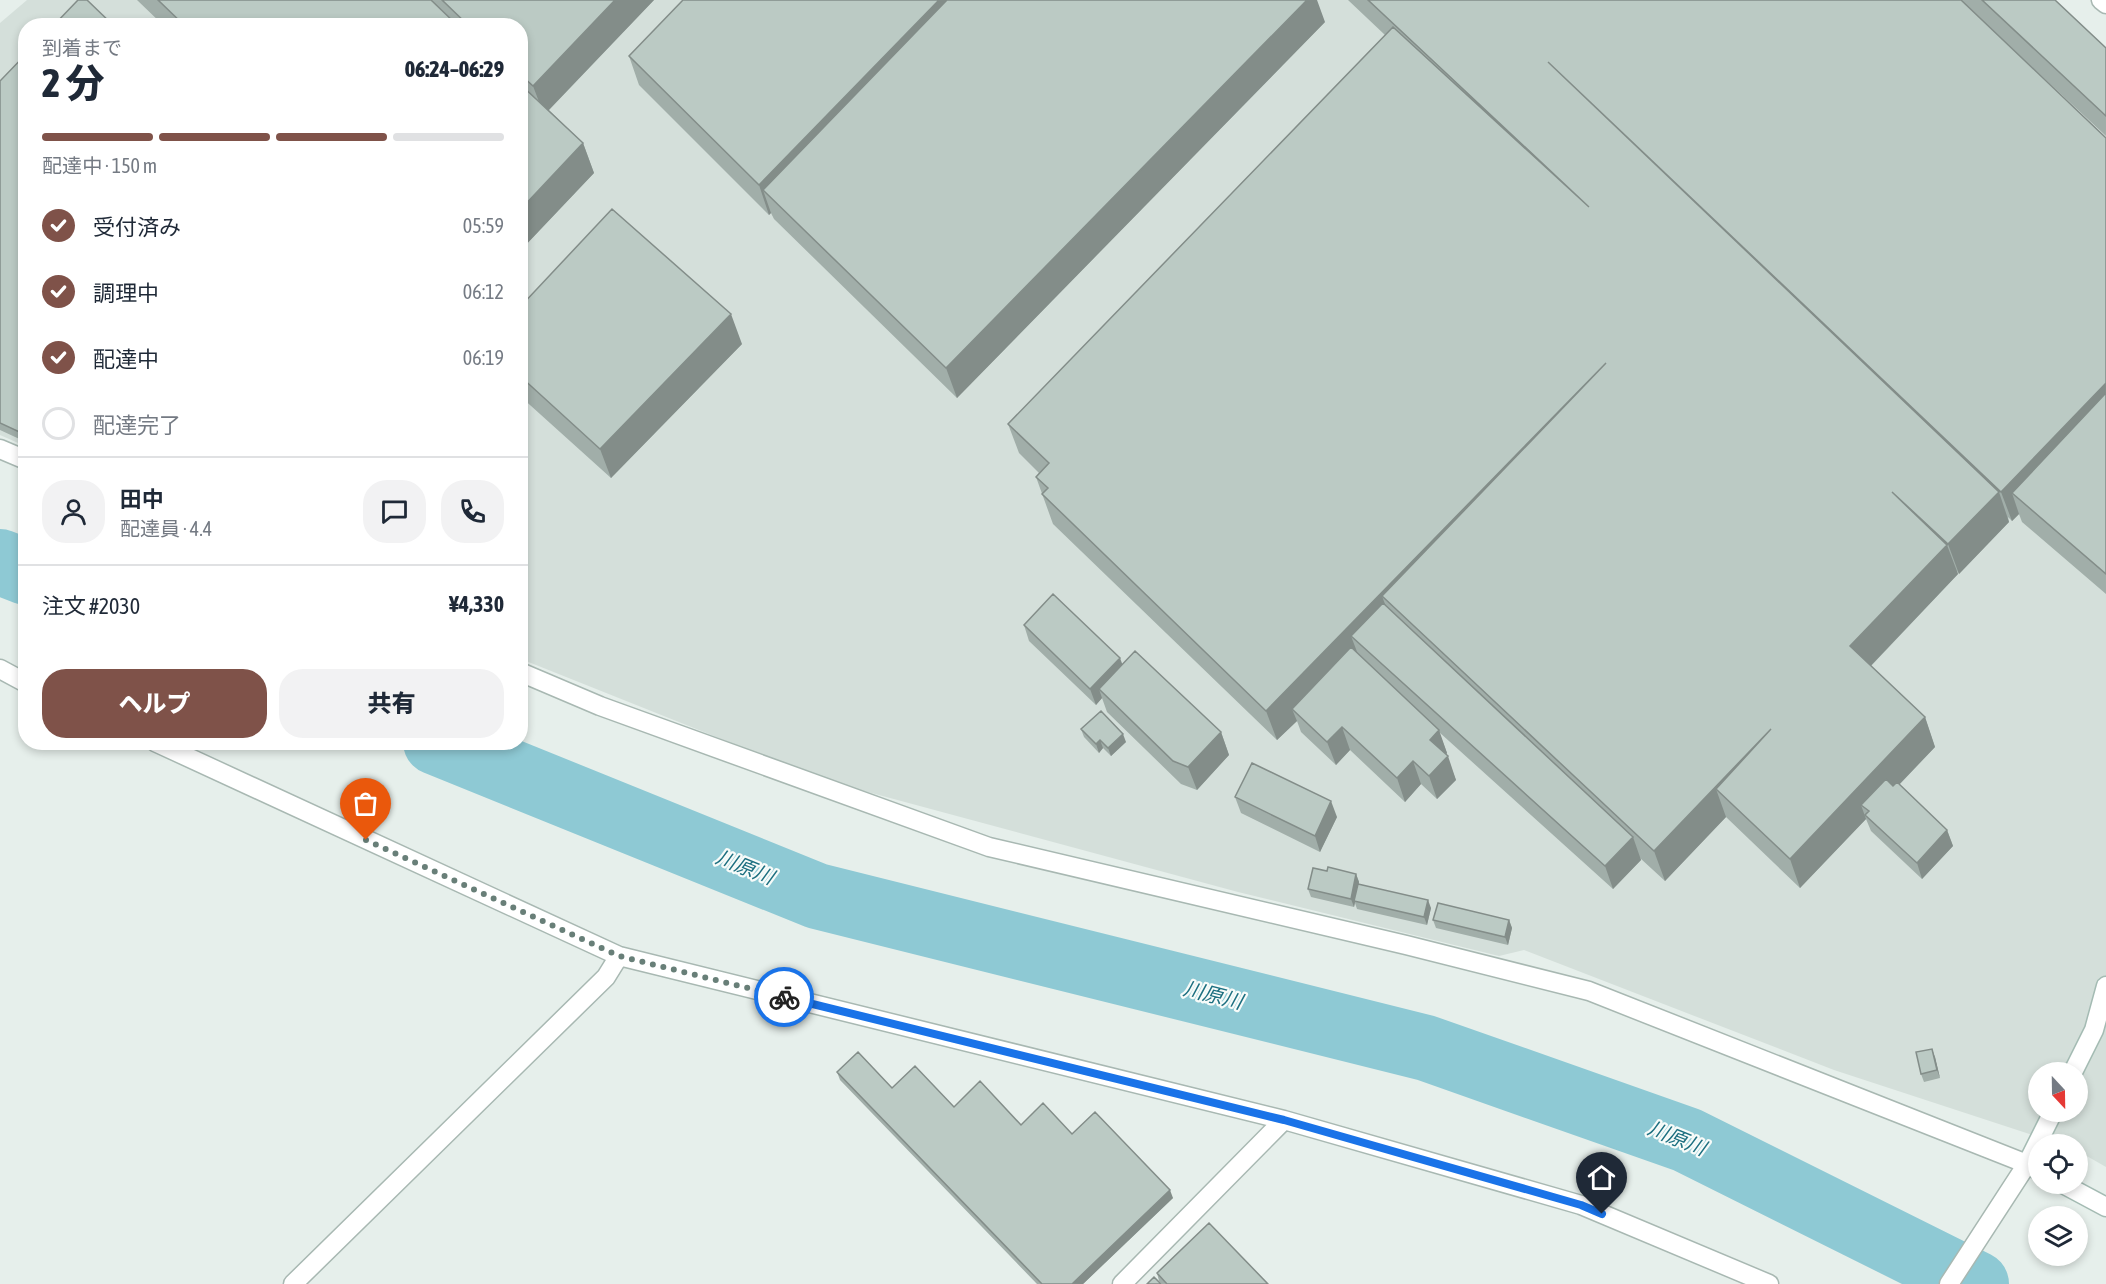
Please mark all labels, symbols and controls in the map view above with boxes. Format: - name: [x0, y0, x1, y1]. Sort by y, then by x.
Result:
- text: 到着まで: [42, 36, 122, 59]
- text: 06:24–06:29: [405, 56, 504, 82]
- text: 2 分: [42, 61, 105, 105]
- text: 配達中 · 150 m: [42, 154, 157, 177]
- icon: check: [42, 209, 75, 242]
- text: 受付済み: [93, 214, 181, 240]
- text: 05:59: [463, 214, 504, 237]
- icon: check: [42, 275, 75, 308]
- text: 調理中: [93, 280, 159, 306]
- text: 06:12: [463, 280, 504, 303]
- icon: check: [42, 341, 75, 374]
- text: 配達中: [93, 346, 159, 372]
- text: 06:19: [463, 346, 504, 369]
- text: 配達完了: [93, 412, 181, 438]
- button: person: [42, 480, 105, 543]
- button: chat: [363, 480, 426, 543]
- button: phone: [441, 480, 504, 543]
- text: 田中: [120, 486, 164, 512]
- text: 配達員 · 4.4: [120, 517, 212, 540]
- text: ¥4,330: [449, 591, 504, 617]
- text: 注文 #2030: [42, 593, 140, 619]
- button: ヘルプ: [42, 669, 267, 738]
- button: 共有: [279, 669, 504, 738]
- pin: [340, 778, 391, 840]
- icon: bag: [349, 787, 382, 820]
- water label: 川原川: [713, 845, 779, 889]
- courier: [754, 967, 814, 1027]
- water label: 川原川: [1181, 976, 1247, 1013]
- icon: bike: [768, 981, 801, 1014]
- north arrow: [2028, 1062, 2088, 1122]
- map controls: [2028, 1062, 2088, 1266]
- water label: 川原川: [1645, 1116, 1711, 1160]
- button: locate: [2028, 1134, 2088, 1194]
- pin: [1576, 1152, 1627, 1214]
- icon: home: [1585, 1161, 1618, 1194]
- button: layers: [2028, 1206, 2088, 1266]

